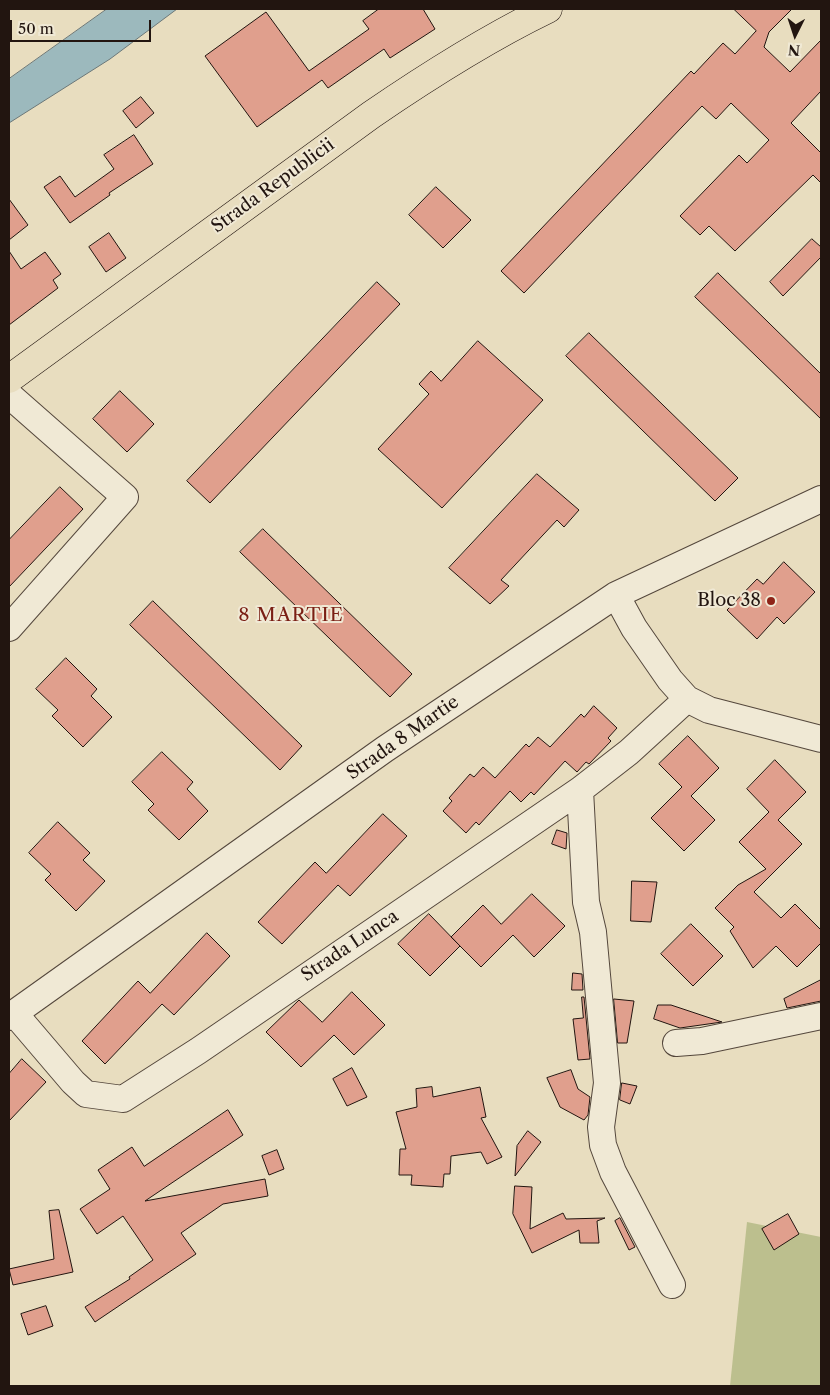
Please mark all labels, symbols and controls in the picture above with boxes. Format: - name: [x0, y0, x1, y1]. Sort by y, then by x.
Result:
- scale bar: [12, 10, 154, 42]
- north arrow: [770, 10, 820, 60]
- text: 50 m: [18, 19, 54, 38]
- text: N: [787, 41, 801, 59]
- street label: Strada Republicii: [207, 134, 339, 238]
- place label: Bloc 38: [697, 590, 761, 612]
- marker: Bloc 38: [765, 595, 777, 607]
- district label: 8 MARTIE: [237, 605, 345, 627]
- street label: Strada 8 Martie: [343, 691, 463, 785]
- street label: Strada Lunca: [297, 906, 403, 986]

